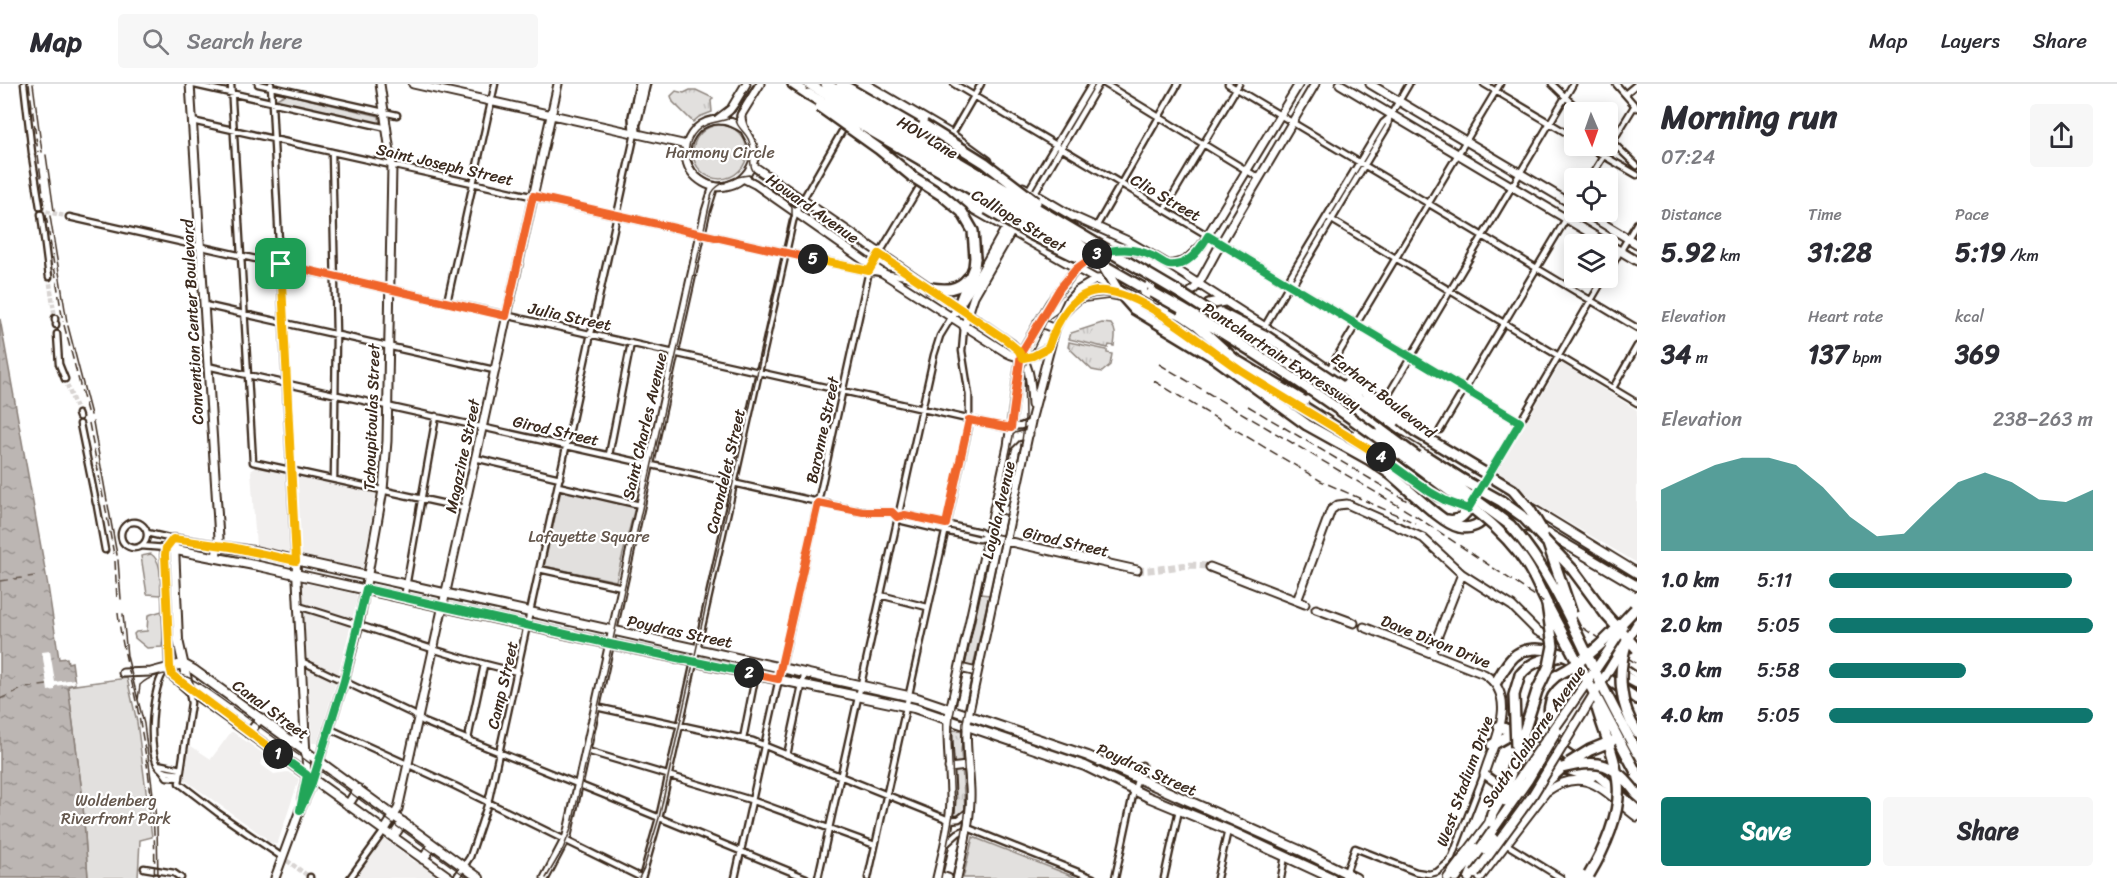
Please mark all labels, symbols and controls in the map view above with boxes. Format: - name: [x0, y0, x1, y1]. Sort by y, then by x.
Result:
- search box: [118, 14, 538, 68]
- text: Map: [30, 17, 82, 66]
- text: Search here: [187, 22, 303, 61]
- text: Map: [1869, 22, 1908, 60]
- text: Layers: [1941, 22, 2000, 60]
- text: Share: [2033, 22, 2087, 60]
- icon: search: [139, 25, 172, 58]
- text: Morning run: [1661, 88, 1837, 146]
- north arrow: [1564, 102, 1618, 156]
- map controls: [1564, 102, 1618, 288]
- button: share: [2030, 104, 2093, 167]
- street label: HOV Lane: [891, 108, 964, 167]
- street label: Saint Joseph Street: [373, 135, 516, 194]
- park label: Harmony Circle: [665, 138, 775, 167]
- text: 07:24: [1661, 140, 1715, 175]
- street label: Howard Avenue: [760, 165, 866, 251]
- street label: Clio Street: [1125, 165, 1207, 229]
- button: locate: [1564, 168, 1618, 222]
- street label: Calliope Street: [966, 181, 1072, 261]
- text: Distance: [1661, 200, 1722, 229]
- text: Time: [1808, 200, 1842, 229]
- text: Pace: [1955, 200, 1989, 229]
- street label: Convention Center Boulevard: [173, 217, 212, 425]
- text: 5.92: [1661, 229, 1716, 275]
- text: 31:28: [1808, 229, 1872, 275]
- text: 5:19: [1955, 229, 2006, 275]
- button: layers: [1564, 234, 1618, 288]
- pin: [255, 238, 306, 289]
- pin: 3: [1082, 239, 1112, 269]
- text: 3: [1093, 239, 1101, 268]
- text: km: [1716, 241, 1741, 270]
- text: /km: [2006, 241, 2039, 270]
- pin: 5: [798, 244, 828, 274]
- text: 5: [808, 244, 818, 273]
- icon: arrive: [264, 247, 297, 280]
- street label: Julia Street: [525, 293, 614, 339]
- street label: Pontchartrain Expressway: [1197, 294, 1368, 419]
- text: Elevation: [1661, 302, 1726, 331]
- text: Heart rate: [1808, 302, 1883, 331]
- text: kcal: [1955, 302, 1984, 331]
- text: 34: [1661, 331, 1692, 377]
- text: 137: [1808, 331, 1848, 377]
- text: 369: [1955, 331, 2000, 377]
- street label: Tchoupitoulas Street: [354, 343, 389, 491]
- text: m: [1692, 343, 1708, 372]
- text: bpm: [1848, 343, 1882, 372]
- street label: Earhart Boulevard: [1325, 345, 1444, 447]
- street label: Saint Charles Avenue: [613, 350, 676, 503]
- street label: Baronne Street: [797, 373, 848, 486]
- street label: Magazine Street: [436, 396, 489, 516]
- text: Elevation: [1661, 402, 1742, 437]
- text: 238–263 m: [1993, 402, 2093, 437]
- street label: Girod Street: [510, 406, 602, 454]
- street label: Carondelet Street: [697, 406, 754, 536]
- pin: 4: [1366, 442, 1396, 472]
- text: 4: [1376, 442, 1386, 471]
- street label: Loyola Avenue: [973, 458, 1024, 562]
- street label: Girod Street: [1020, 517, 1112, 565]
- park label: Lafayette Square: [528, 522, 650, 551]
- text: 1.0 km: [1661, 563, 1719, 598]
- text: 5:11: [1757, 563, 1792, 598]
- street label: Poydras Street: [624, 606, 735, 657]
- street label: Dave Dixon Drive: [1376, 606, 1495, 677]
- text: 2.0 km: [1661, 608, 1722, 643]
- text: 5:05: [1757, 608, 1800, 643]
- street label: Camp Street: [478, 638, 527, 732]
- text: 3.0 km: [1661, 653, 1722, 688]
- text: 5:58: [1757, 653, 1800, 688]
- pin: 2: [734, 658, 764, 688]
- text: 2: [744, 658, 754, 687]
- street label: South Claiborne Avenue: [1473, 659, 1594, 814]
- street label: Canal Street: [226, 671, 315, 747]
- text: 4.0 km: [1661, 698, 1723, 733]
- text: 5:05: [1757, 698, 1800, 733]
- street label: West Stadium Drive: [1427, 711, 1502, 851]
- street label: Poydras Street: [1092, 734, 1202, 805]
- pin: 1: [263, 739, 293, 769]
- text: 1: [275, 739, 281, 768]
- park label: Woldenberg Riverfront Park: [61, 786, 171, 833]
- button: Save: [1661, 797, 1871, 866]
- button: Share: [1883, 797, 2093, 866]

